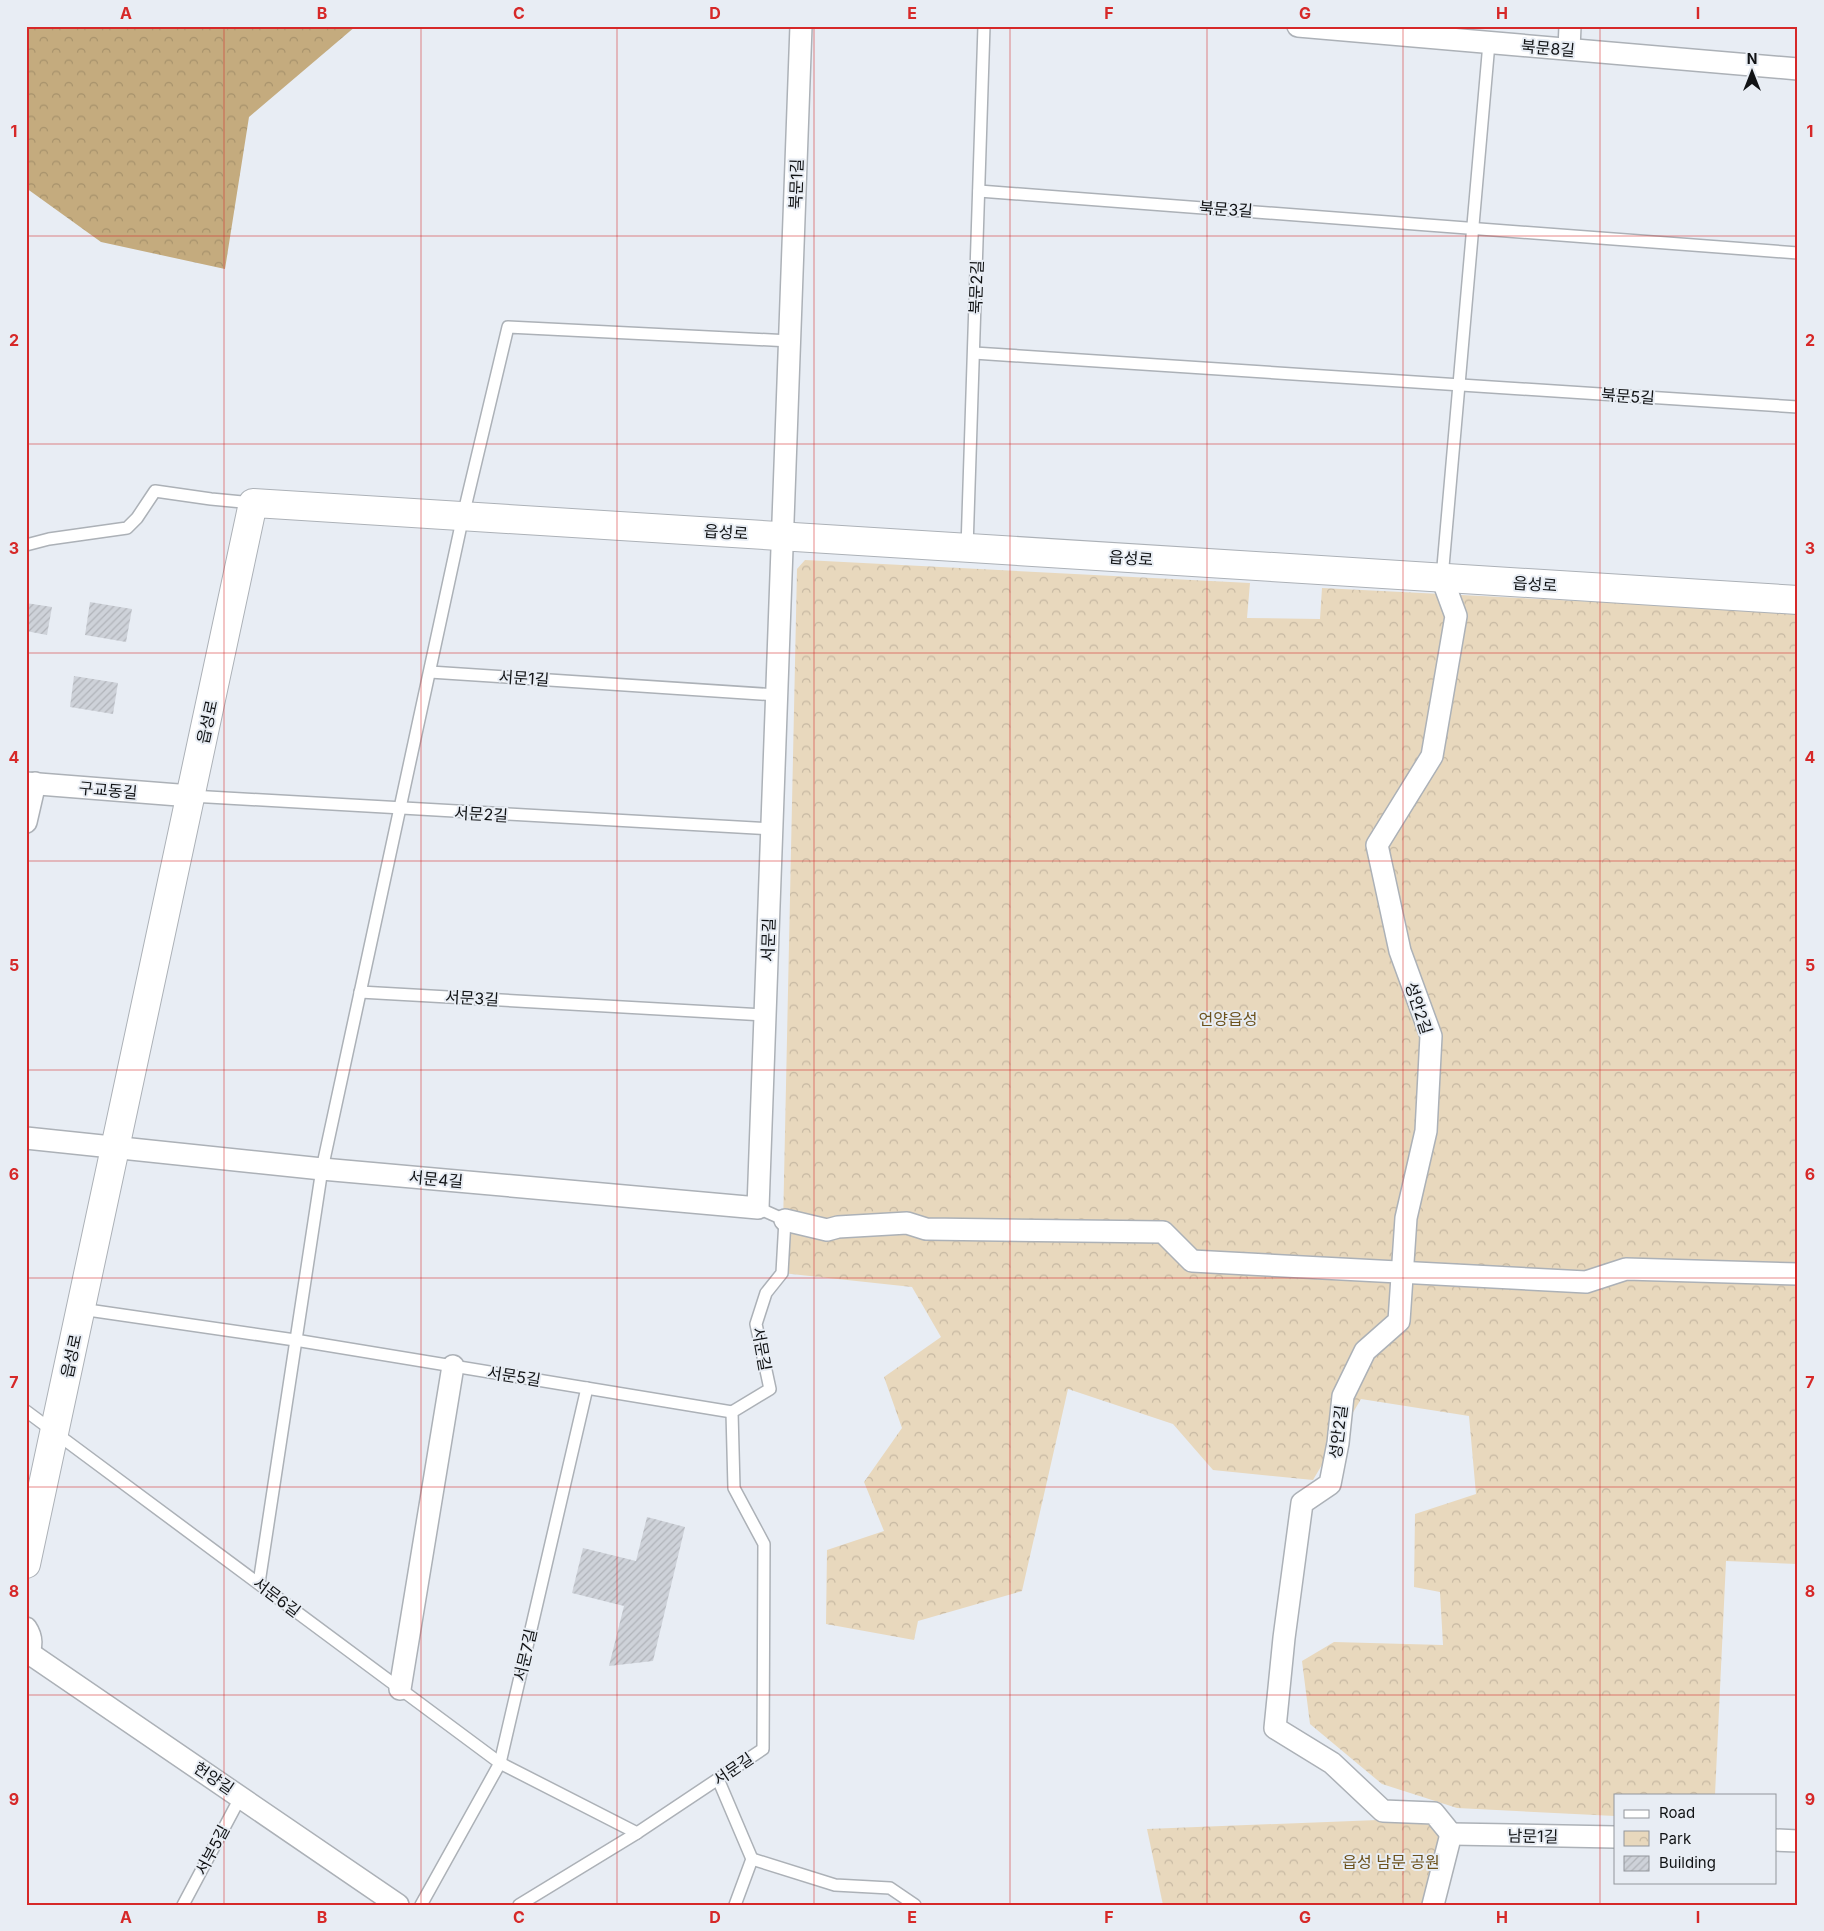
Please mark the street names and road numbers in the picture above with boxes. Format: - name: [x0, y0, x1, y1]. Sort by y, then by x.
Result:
- street label: 북문8길: [1520, 36, 1576, 60]
- street label: 북문1길: [785, 158, 807, 210]
- street label: 북문3길: [1198, 197, 1254, 221]
- street label: 북문2길: [965, 260, 987, 314]
- street label: 북문5길: [1600, 384, 1656, 408]
- street label: 읍성로: [703, 520, 749, 544]
- street label: 읍성로: [1108, 546, 1154, 570]
- street label: 읍성로: [1512, 572, 1558, 596]
- street label: 서문1길: [498, 666, 550, 690]
- street label: 읍성로: [193, 698, 221, 746]
- street label: 구교동길: [78, 777, 138, 803]
- street label: 서문2길: [454, 803, 508, 825]
- street label: 서문길: [757, 918, 779, 962]
- street label: 성안2길: [1401, 979, 1437, 1037]
- street label: 서문3길: [444, 987, 500, 1009]
- street label: 서문4길: [408, 1167, 464, 1191]
- street label: 서문길: [748, 1326, 776, 1372]
- street label: 읍성로: [57, 1332, 85, 1380]
- street label: 서문5길: [486, 1362, 542, 1390]
- street label: 성안2길: [1325, 1404, 1351, 1460]
- street label: 서문6길: [249, 1573, 305, 1621]
- street label: 서문7길: [509, 1627, 541, 1683]
- street label: 서문길: [709, 1748, 757, 1790]
- street label: 헌양길: [190, 1757, 238, 1799]
- street label: 서부5길: [191, 1822, 233, 1878]
- street label: 남문1길: [1507, 1826, 1559, 1846]

